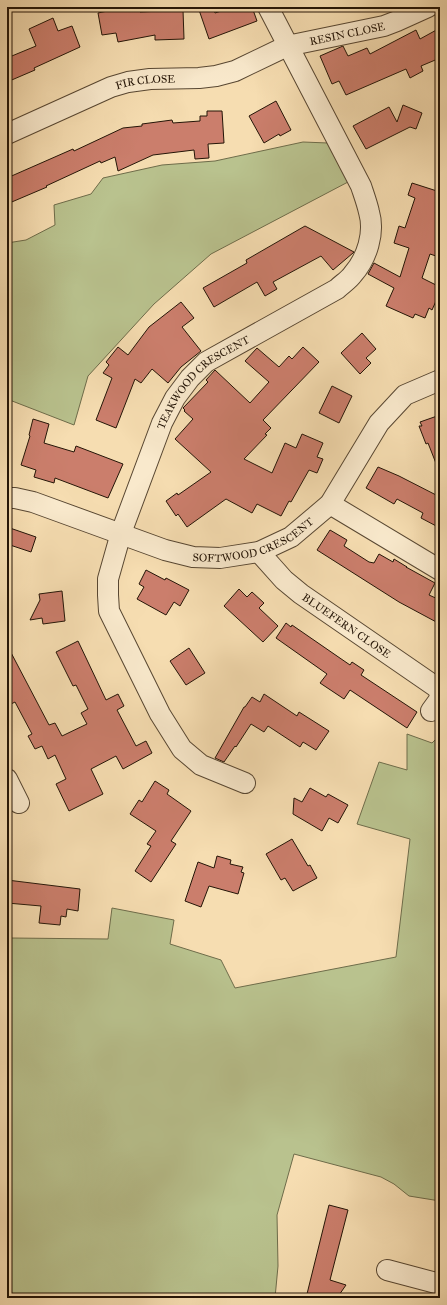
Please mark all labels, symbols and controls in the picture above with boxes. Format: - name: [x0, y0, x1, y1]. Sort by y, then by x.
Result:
- street label: RESIN CLOSE: [308, 19, 386, 48]
- street label: FIR CLOSE: [114, 72, 175, 92]
- street label: TEAKWOOD CRESCENT: [154, 333, 252, 431]
- street label: SOFTWOOD CRESCENT: [192, 514, 316, 565]
- street label: BLUEFERN CLOSE: [300, 590, 393, 661]

